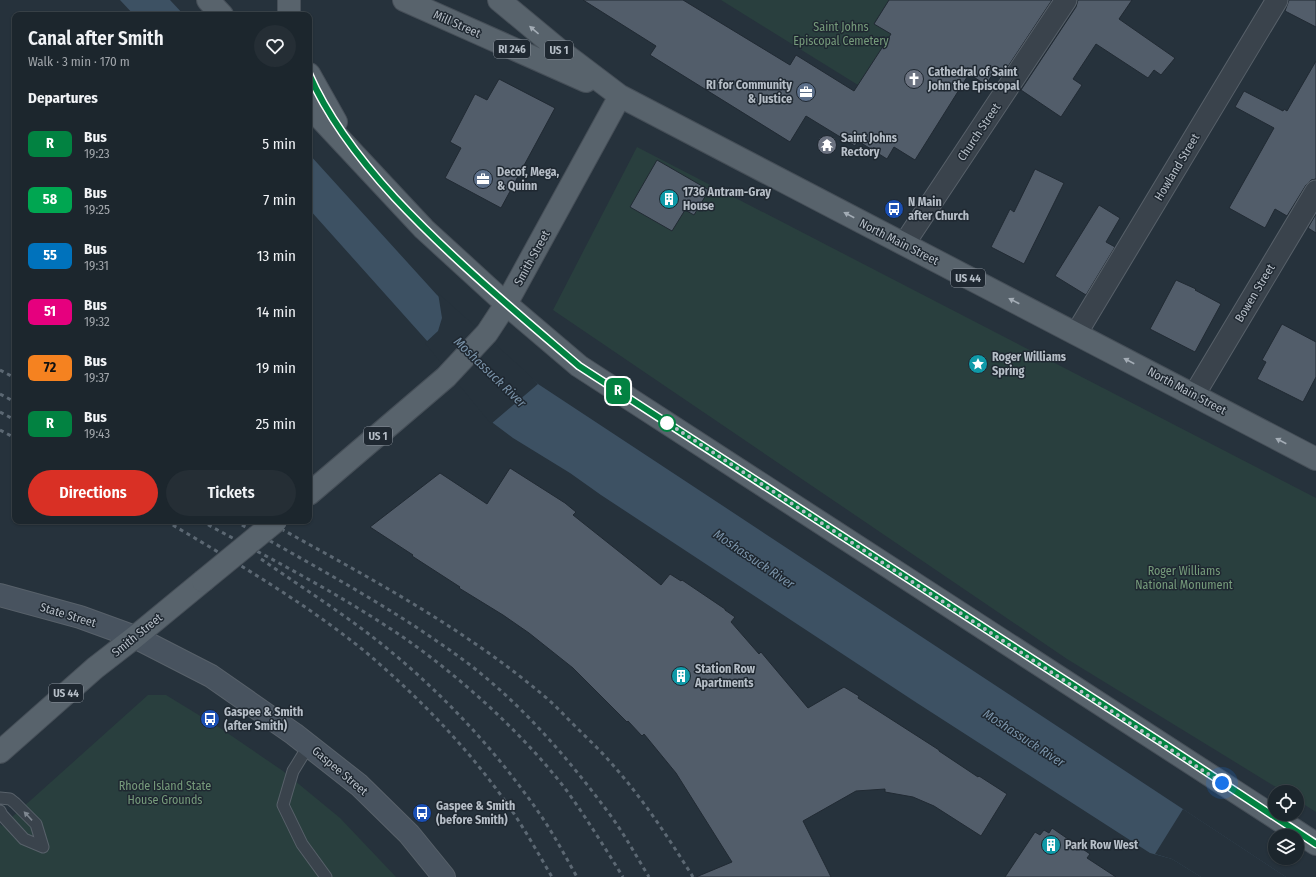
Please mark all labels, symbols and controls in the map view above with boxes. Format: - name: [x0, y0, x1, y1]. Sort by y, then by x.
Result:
- street label: Mill Street: [431, 7, 483, 41]
- park label: Saint Johns Episcopal Cemetery: [793, 20, 889, 48]
- button: heart: [254, 25, 296, 67]
- one-way arrow: [529, 25, 540, 34]
- text: Canal after Smith: [28, 27, 164, 50]
- road number: RI 246: [494, 40, 530, 58]
- road number: US 1: [545, 41, 573, 59]
- text: Walk · 3 min · 170 m: [28, 54, 130, 69]
- place label: Cathedral of Saint John the Episcopal: [927, 65, 1020, 93]
- church icon: Cathedral of Saint John the Episcopal: [903, 68, 925, 90]
- place label: RI for Community & Justice: [706, 78, 792, 106]
- office icon: RI for Community & Justice: [795, 81, 817, 103]
- text: Departures: [28, 89, 98, 107]
- street label: Church Street: [955, 101, 1003, 163]
- text: Bus: [84, 128, 107, 146]
- place label: Saint Johns Rectory: [841, 131, 898, 159]
- street label: Howland Street: [1152, 131, 1202, 203]
- temple icon: Saint Johns Rectory: [816, 134, 838, 156]
- text: R: [46, 135, 54, 152]
- text: 5 min: [262, 135, 296, 153]
- text: 19:23: [84, 146, 110, 161]
- place label: Decof, Mega, & Quinn: [497, 165, 560, 193]
- office icon: Decof, Mega, & Quinn: [472, 168, 494, 190]
- text: Bus: [84, 184, 107, 202]
- place label: 1736 Antram-Gray House: [683, 185, 771, 213]
- building icon: 1736 Antram-Gray House: [658, 188, 680, 210]
- text: 58: [43, 191, 57, 208]
- text: 7 min: [263, 191, 296, 209]
- place label: N Main after Church: [908, 195, 969, 223]
- bus stop icon: N Main after Church: [883, 198, 905, 220]
- text: 19:25: [84, 202, 110, 217]
- one-way arrow: [843, 212, 854, 219]
- street label: North Main Street: [857, 216, 941, 268]
- street label: Smith Street: [511, 228, 553, 288]
- text: Bus: [84, 240, 107, 258]
- text: 55: [43, 247, 57, 264]
- text: 13 min: [257, 247, 296, 265]
- text: 19:31: [84, 258, 109, 273]
- street label: Bowen Street: [1232, 261, 1278, 325]
- road number: US 44: [951, 269, 985, 287]
- text: Bus: [84, 296, 107, 314]
- one-way arrow: [1008, 298, 1019, 304]
- text: 51: [44, 303, 56, 320]
- text: 14 min: [256, 303, 296, 321]
- text: 19:32: [84, 314, 110, 329]
- water label: Moshassuck River: [451, 334, 529, 411]
- place label: Roger Williams Spring: [992, 350, 1067, 378]
- text: Bus: [84, 352, 107, 370]
- place icon: Roger Williams Spring: [967, 353, 989, 375]
- one-way arrow: [1123, 358, 1135, 365]
- text: 72: [44, 359, 56, 376]
- text: 19 min: [256, 359, 296, 377]
- street label: North Main Street: [1145, 364, 1229, 418]
- text: 19:37: [84, 370, 109, 385]
- line badge: R: [605, 378, 631, 404]
- text: R: [614, 382, 622, 399]
- text: Bus: [84, 408, 107, 426]
- unlabelled marker: [658, 414, 676, 432]
- text: R: [46, 415, 54, 432]
- text: 25 min: [256, 415, 296, 433]
- text: 19:43: [84, 426, 110, 441]
- road number: US 1: [364, 427, 392, 445]
- one-way arrow: [1276, 438, 1287, 444]
- button: Directions: [28, 470, 158, 516]
- button: Tickets: [166, 470, 296, 516]
- water label: Moshassuck River: [711, 526, 798, 592]
- park label: Roger Williams National Monument: [1135, 564, 1233, 592]
- street label: State Street: [38, 600, 98, 630]
- street label: Smith Street: [109, 610, 165, 660]
- place label: Station Row Apartments: [694, 662, 756, 690]
- building icon: Station Row Apartments: [670, 665, 692, 687]
- road number: US 44: [49, 684, 83, 702]
- place label: Gaspee & Smith (after Smith): [224, 705, 303, 733]
- water label: Moshassuck River: [980, 706, 1068, 770]
- bus stop icon: Gaspee & Smith (after Smith): [199, 708, 221, 730]
- street label: Gaspee Street: [309, 744, 371, 798]
- your location: [1212, 773, 1232, 793]
- park label: Rhode Island State House Grounds: [119, 779, 211, 807]
- map controls: [1268, 785, 1304, 865]
- button: locate: [1268, 785, 1304, 821]
- place label: Gaspee & Smith (before Smith): [436, 799, 515, 827]
- bus stop icon: Gaspee & Smith (before Smith): [411, 802, 433, 824]
- one-way arrow: [23, 811, 33, 821]
- button: layers: [1268, 829, 1304, 865]
- building icon: Park Row West: [1040, 834, 1062, 856]
- place label: Park Row West: [1065, 838, 1139, 852]

